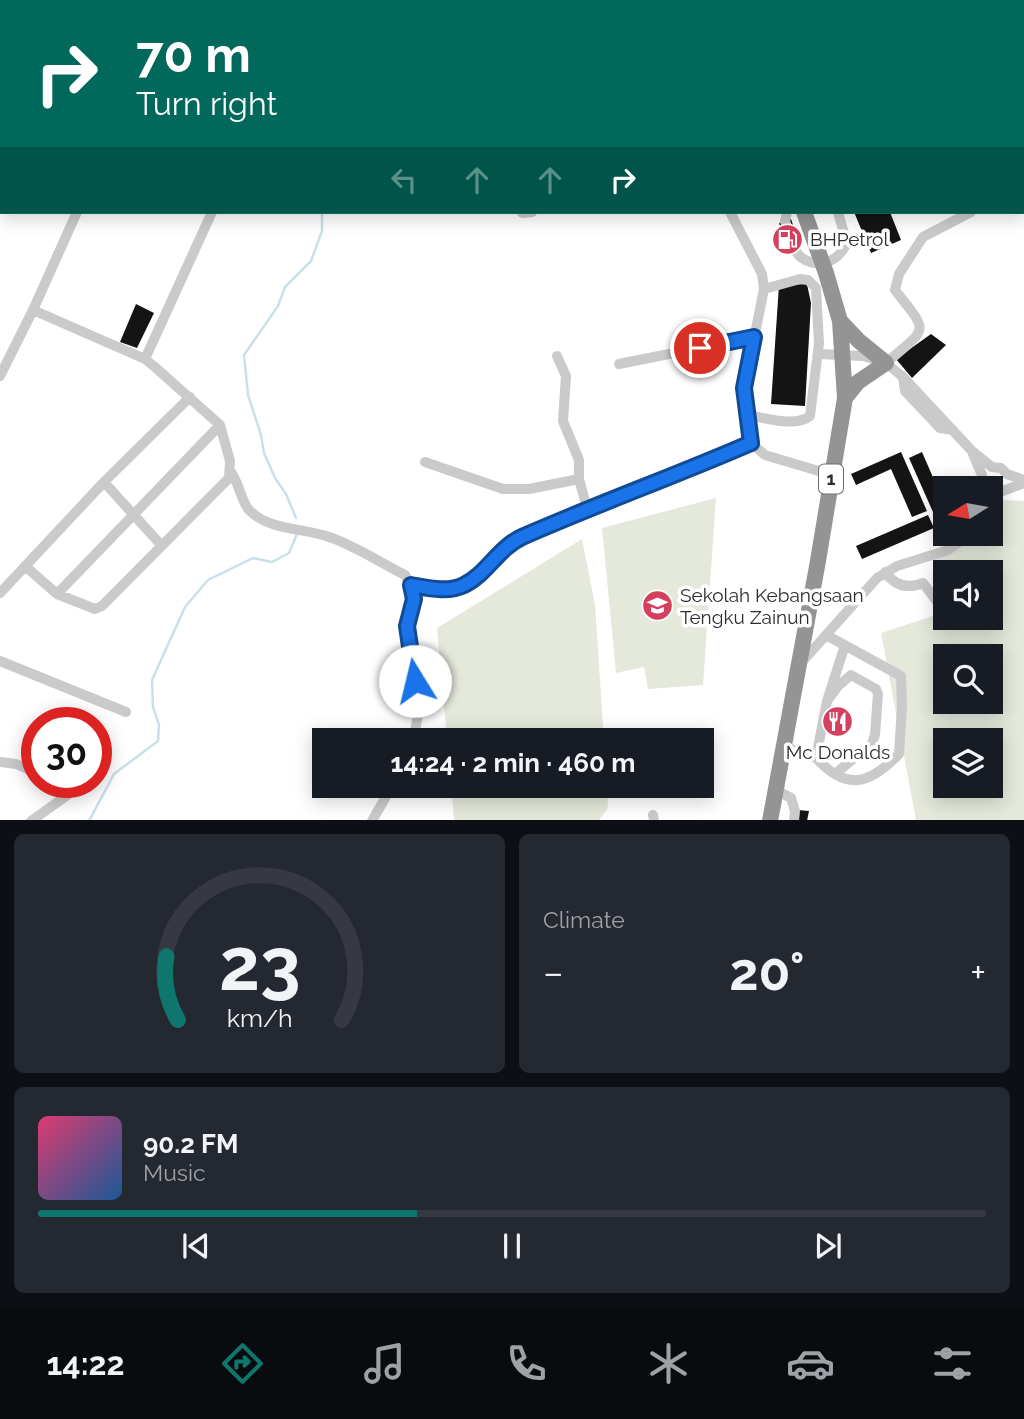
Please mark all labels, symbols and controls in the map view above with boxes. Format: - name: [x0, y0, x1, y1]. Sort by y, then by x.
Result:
- text: 70 m: [136, 26, 251, 83]
- icon: right: [21, 28, 112, 119]
- text: Turn right: [136, 85, 277, 122]
- icon: left: [385, 161, 423, 199]
- icon: ahead: [458, 161, 496, 199]
- icon: ahead: [531, 161, 569, 199]
- icon: right: [604, 161, 642, 199]
- fuel station icon: BHPetrol: [770, 222, 804, 256]
- place label: BHPetrol: [810, 228, 889, 250]
- pin: [670, 318, 730, 378]
- icon: arrive: [681, 329, 719, 367]
- road number: 1: [819, 464, 843, 494]
- north arrow: [933, 476, 1003, 546]
- map controls: [933, 476, 1003, 798]
- button: sound: [933, 560, 1003, 630]
- place label: Sekolah Kebangsaan Tengku Zainun: [680, 584, 864, 628]
- school or university icon: Sekolah Kebangsaan Tengku Zainun: [640, 589, 674, 623]
- position arrow: [378, 644, 452, 718]
- button: search: [933, 644, 1003, 714]
- restaurant icon: Mc Donalds: [821, 704, 855, 738]
- speed limit sign: 30: [21, 707, 112, 798]
- button: layers: [933, 728, 1003, 798]
- place label: Mc Donalds: [786, 741, 890, 763]
- text: 14:24 · 2 min · 460 m: [391, 748, 635, 778]
- text: Climate: [543, 906, 625, 933]
- text: 23: [219, 922, 300, 1007]
- text: 20°: [729, 941, 805, 1002]
- text: −: [543, 950, 563, 995]
- text: +: [970, 950, 986, 995]
- text: km/h: [227, 1002, 292, 1032]
- text: 90.2 FM: [143, 1129, 238, 1159]
- text: Music: [143, 1159, 206, 1186]
- icon: previous: [177, 1227, 215, 1265]
- icon: pause: [493, 1227, 531, 1265]
- icon: next: [809, 1227, 847, 1265]
- icon: directions: [218, 1339, 267, 1388]
- icon: music: [360, 1339, 409, 1388]
- icon: phone: [502, 1339, 551, 1388]
- icon: climate: [644, 1339, 693, 1388]
- icon: car: [786, 1339, 835, 1388]
- icon: filters: [928, 1339, 977, 1388]
- text: 14:22: [47, 1345, 125, 1382]

